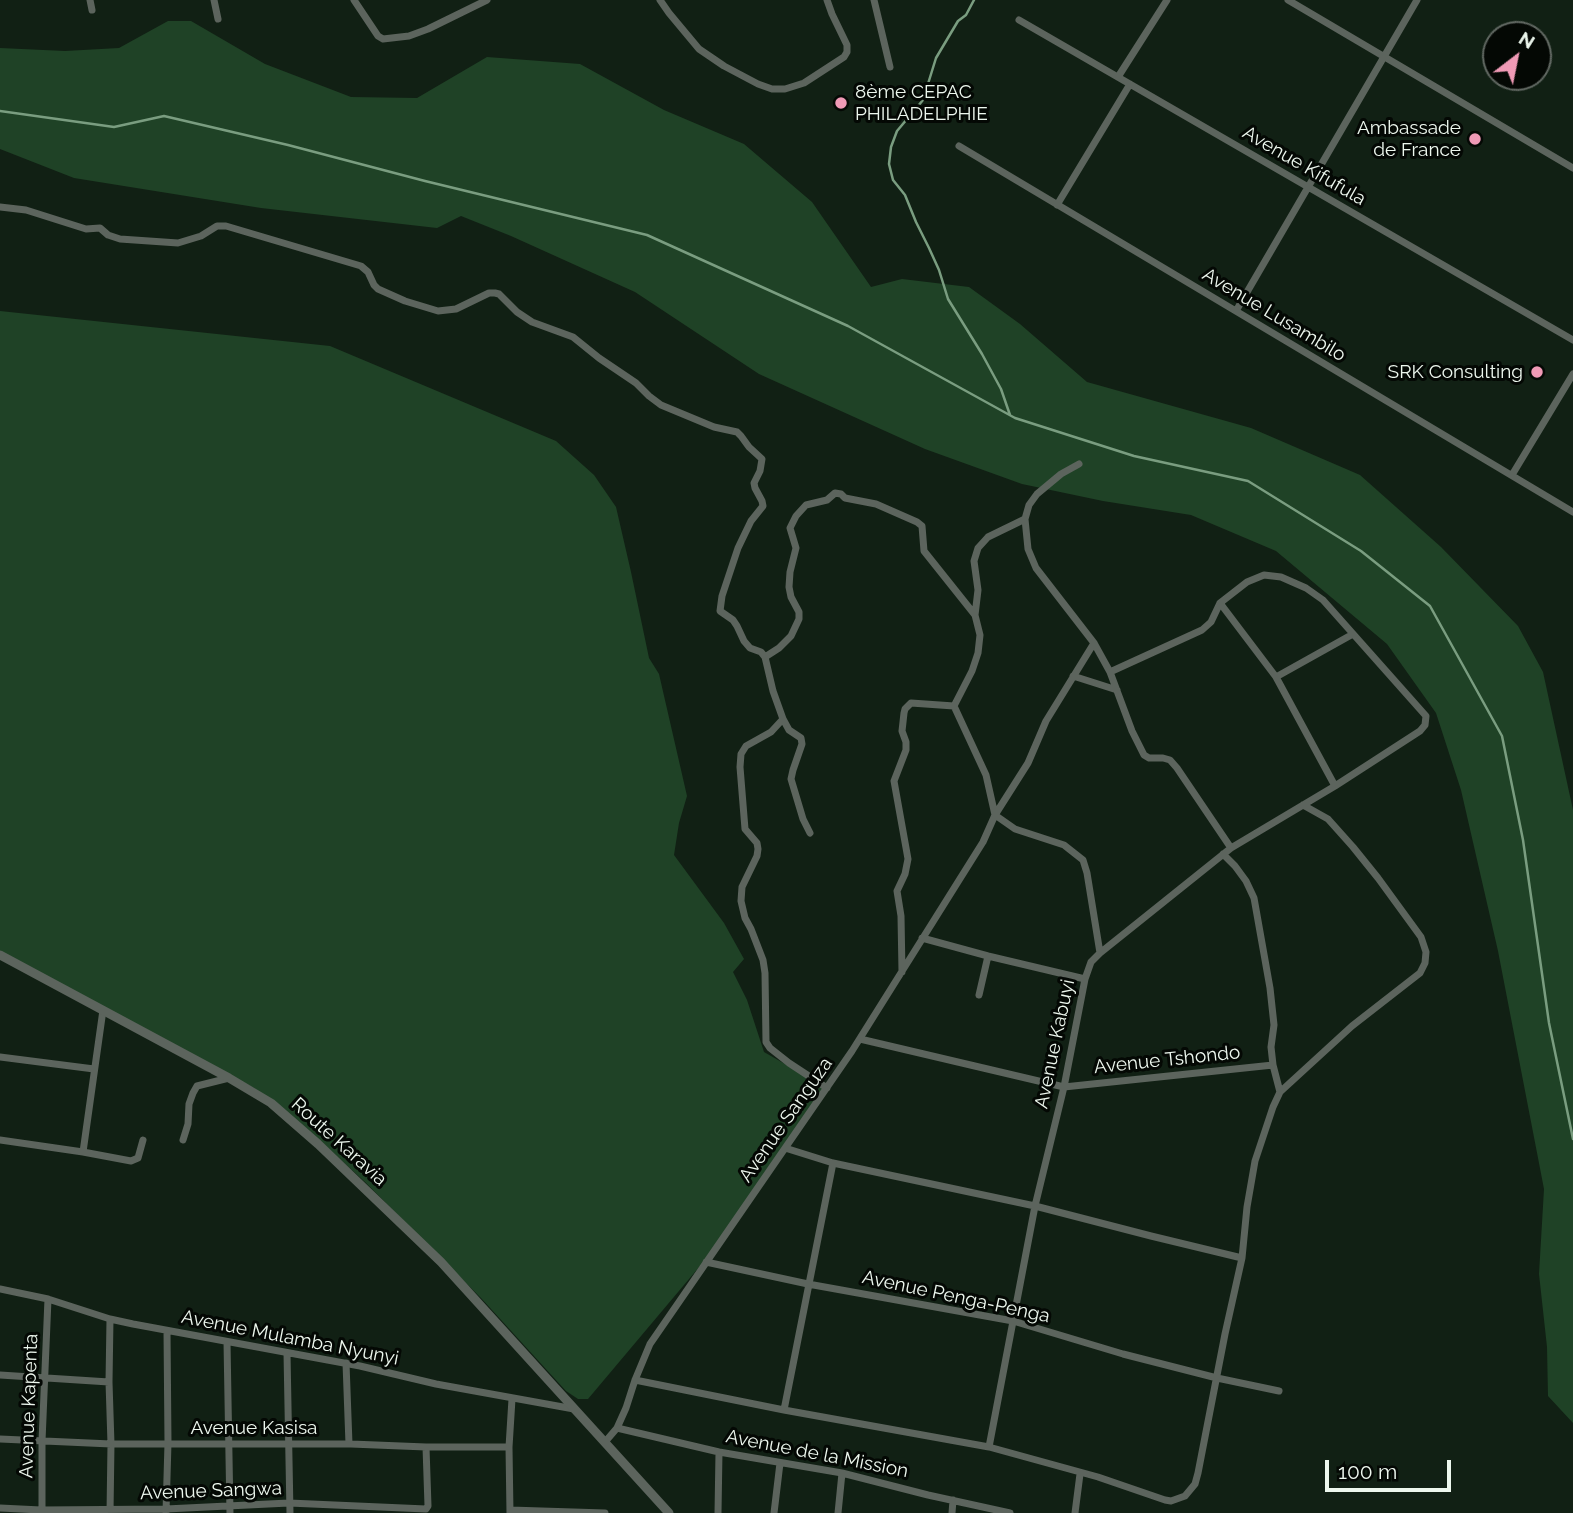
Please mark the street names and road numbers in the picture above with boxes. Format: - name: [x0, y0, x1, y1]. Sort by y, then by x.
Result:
- street label: Avenue Kifufula: [1238, 121, 1370, 211]
- street label: Avenue Lusambilo: [1198, 263, 1350, 367]
- street label: Avenue Kabuyi: [1030, 977, 1080, 1111]
- street label: Avenue Tshondo: [1093, 1041, 1241, 1079]
- street label: Avenue Sanguza: [734, 1053, 838, 1187]
- street label: Route Karavia: [287, 1093, 391, 1191]
- street label: Avenue Penga-Penga: [860, 1266, 1052, 1328]
- street label: Avenue Mulamba Nyunyi: [179, 1306, 401, 1370]
- street label: Avenue Kapenta: [15, 1333, 43, 1479]
- street label: Avenue Kasisa: [191, 1417, 317, 1439]
- street label: Avenue de la Mission: [724, 1425, 910, 1483]
- street label: Avenue Sangwa: [140, 1477, 282, 1505]

